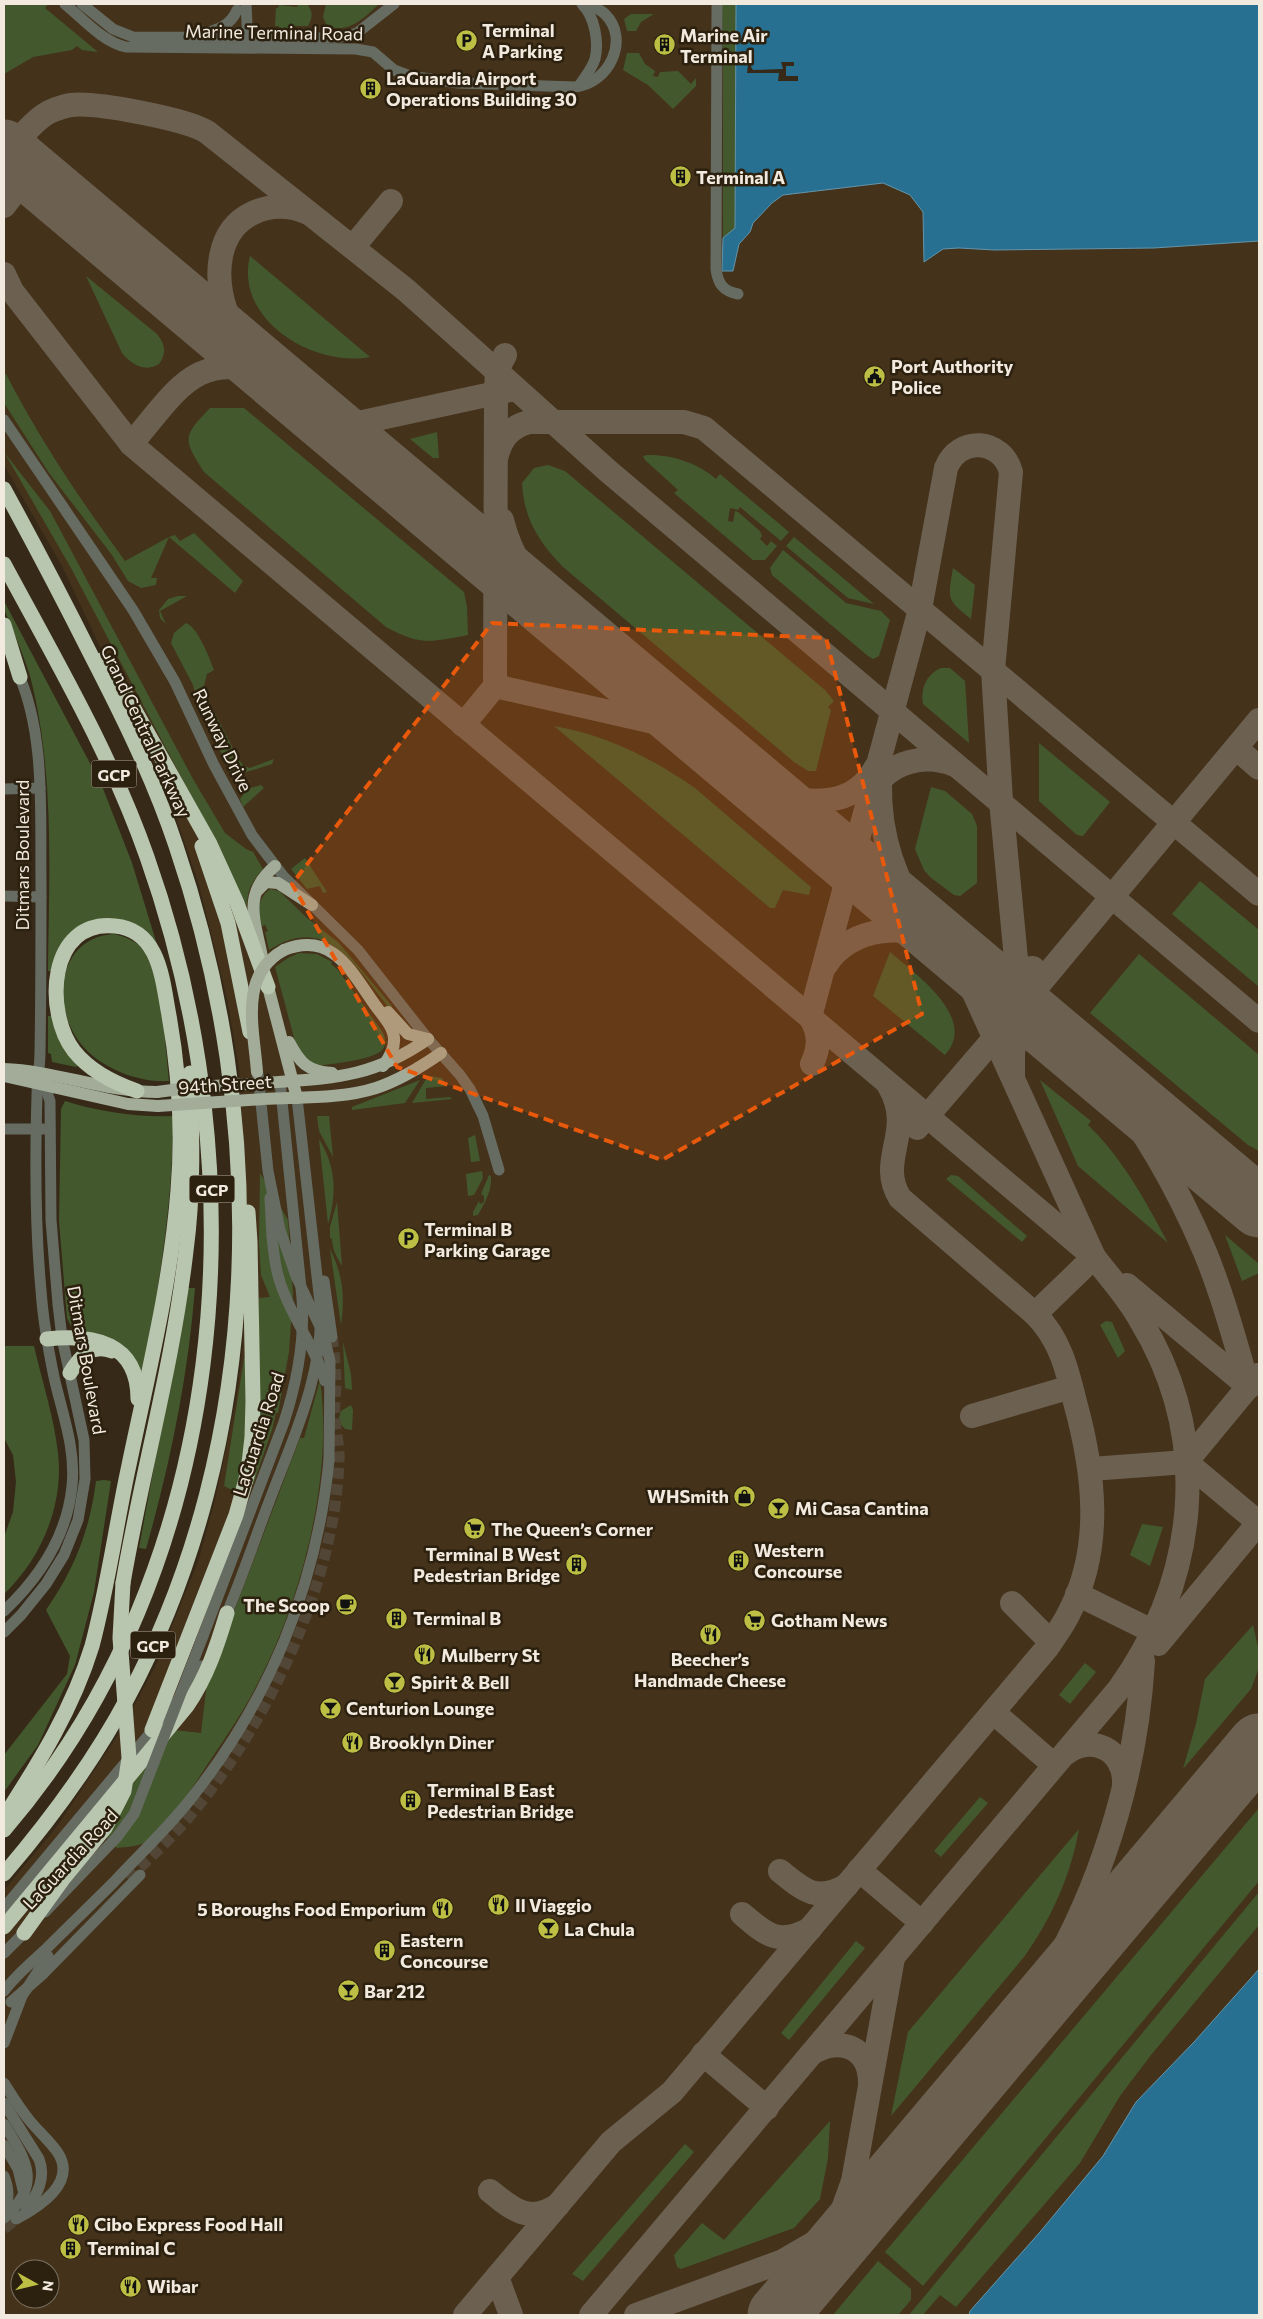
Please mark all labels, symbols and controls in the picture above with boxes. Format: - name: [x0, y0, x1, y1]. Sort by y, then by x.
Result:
- street label: Marine Terminal Road: [185, 19, 363, 45]
- place label: Terminal A Parking: [482, 19, 563, 62]
- place label: Marine Air Terminal: [680, 24, 768, 67]
- parking icon: Terminal A Parking: [454, 28, 478, 52]
- building icon: Marine Air Terminal: [652, 33, 676, 57]
- place label: LaGuardia Airport Operations Building 30: [386, 67, 577, 110]
- building icon: LaGuardia Airport Operations Building 30: [358, 76, 382, 100]
- building icon: Terminal A: [668, 165, 692, 189]
- place label: Terminal A: [696, 166, 785, 188]
- place label: Port Authority Police: [891, 355, 1013, 398]
- public building icon: Port Authority Police: [863, 364, 887, 388]
- street label: Grand Central Parkway: [96, 641, 196, 821]
- street label: Runway Drive: [189, 685, 257, 795]
- road number: GCP: [92, 761, 136, 788]
- street label: Ditmars Boulevard: [11, 780, 33, 930]
- street label: 94th Street: [177, 1070, 273, 1098]
- road number: GCP: [190, 1176, 234, 1202]
- place label: Terminal B Parking Garage: [424, 1218, 550, 1261]
- parking icon: Terminal B Parking Garage: [396, 1227, 420, 1251]
- street label: Ditmars Boulevard: [63, 1284, 111, 1436]
- street label: LaGuardia Road: [228, 1369, 288, 1499]
- shop icon: WHSmith: [733, 1484, 757, 1508]
- place label: WHSmith: [647, 1485, 729, 1507]
- bar icon: Mi Casa Cantina: [767, 1496, 791, 1520]
- place label: Mi Casa Cantina: [795, 1497, 929, 1519]
- supermarket icon: The Queen’s Corner: [463, 1517, 487, 1541]
- place label: The Queen’s Corner: [491, 1518, 654, 1540]
- place label: Western Concourse: [754, 1539, 842, 1582]
- place label: Terminal B West Pedestrian Bridge: [413, 1543, 560, 1586]
- building icon: Western Concourse: [726, 1548, 750, 1572]
- building icon: Terminal B West Pedestrian Bridge: [564, 1552, 588, 1576]
- cafe icon: The Scoop: [334, 1593, 358, 1617]
- place label: The Scoop: [243, 1594, 330, 1616]
- building icon: Terminal B: [385, 1606, 409, 1630]
- place label: Terminal B: [413, 1607, 501, 1629]
- supermarket icon: Gotham News: [743, 1608, 767, 1632]
- place label: Gotham News: [771, 1609, 887, 1631]
- restaurant icon: Beecher’s Handmade Cheese: [698, 1622, 722, 1646]
- road number: GCP: [130, 1632, 176, 1658]
- restaurant icon: Mulberry St: [413, 1643, 437, 1667]
- place label: Mulberry St: [441, 1644, 540, 1666]
- place label: Beecher’s Handmade Cheese: [634, 1648, 786, 1691]
- bar icon: Spirit & Bell: [383, 1670, 407, 1694]
- place label: Spirit & Bell: [411, 1671, 509, 1693]
- bar icon: Centurion Lounge: [318, 1696, 342, 1720]
- place label: Centurion Lounge: [346, 1697, 494, 1719]
- restaurant icon: Brooklyn Diner: [341, 1730, 365, 1754]
- place label: Brooklyn Diner: [369, 1731, 495, 1753]
- place label: Terminal B East Pedestrian Bridge: [427, 1779, 574, 1822]
- building icon: Terminal B East Pedestrian Bridge: [399, 1788, 423, 1812]
- street label: LaGuardia Road: [18, 1804, 122, 1914]
- restaurant icon: Il Viaggio: [487, 1893, 511, 1917]
- place label: Il Viaggio: [515, 1894, 592, 1916]
- restaurant icon: 5 Boroughs Food Emporium: [430, 1897, 454, 1921]
- place label: 5 Boroughs Food Emporium: [197, 1898, 426, 1920]
- bar icon: La Chula: [536, 1917, 560, 1941]
- place label: La Chula: [564, 1918, 635, 1940]
- place label: Eastern Concourse: [400, 1929, 488, 1972]
- building icon: Eastern Concourse: [372, 1938, 396, 1962]
- bar icon: Bar 212: [336, 1979, 360, 2003]
- place label: Bar 212: [364, 1980, 425, 2002]
- restaurant icon: Cibo Express Food Hall: [66, 2212, 90, 2236]
- place label: Cibo Express Food Hall: [94, 2213, 283, 2235]
- building icon: Terminal C: [59, 2236, 83, 2260]
- place label: Terminal C: [87, 2237, 175, 2259]
- north arrow: [10, 2259, 60, 2309]
- restaurant icon: Wibar: [119, 2274, 143, 2298]
- place label: Wibar: [147, 2275, 199, 2297]
- text: N: [39, 2279, 58, 2292]

